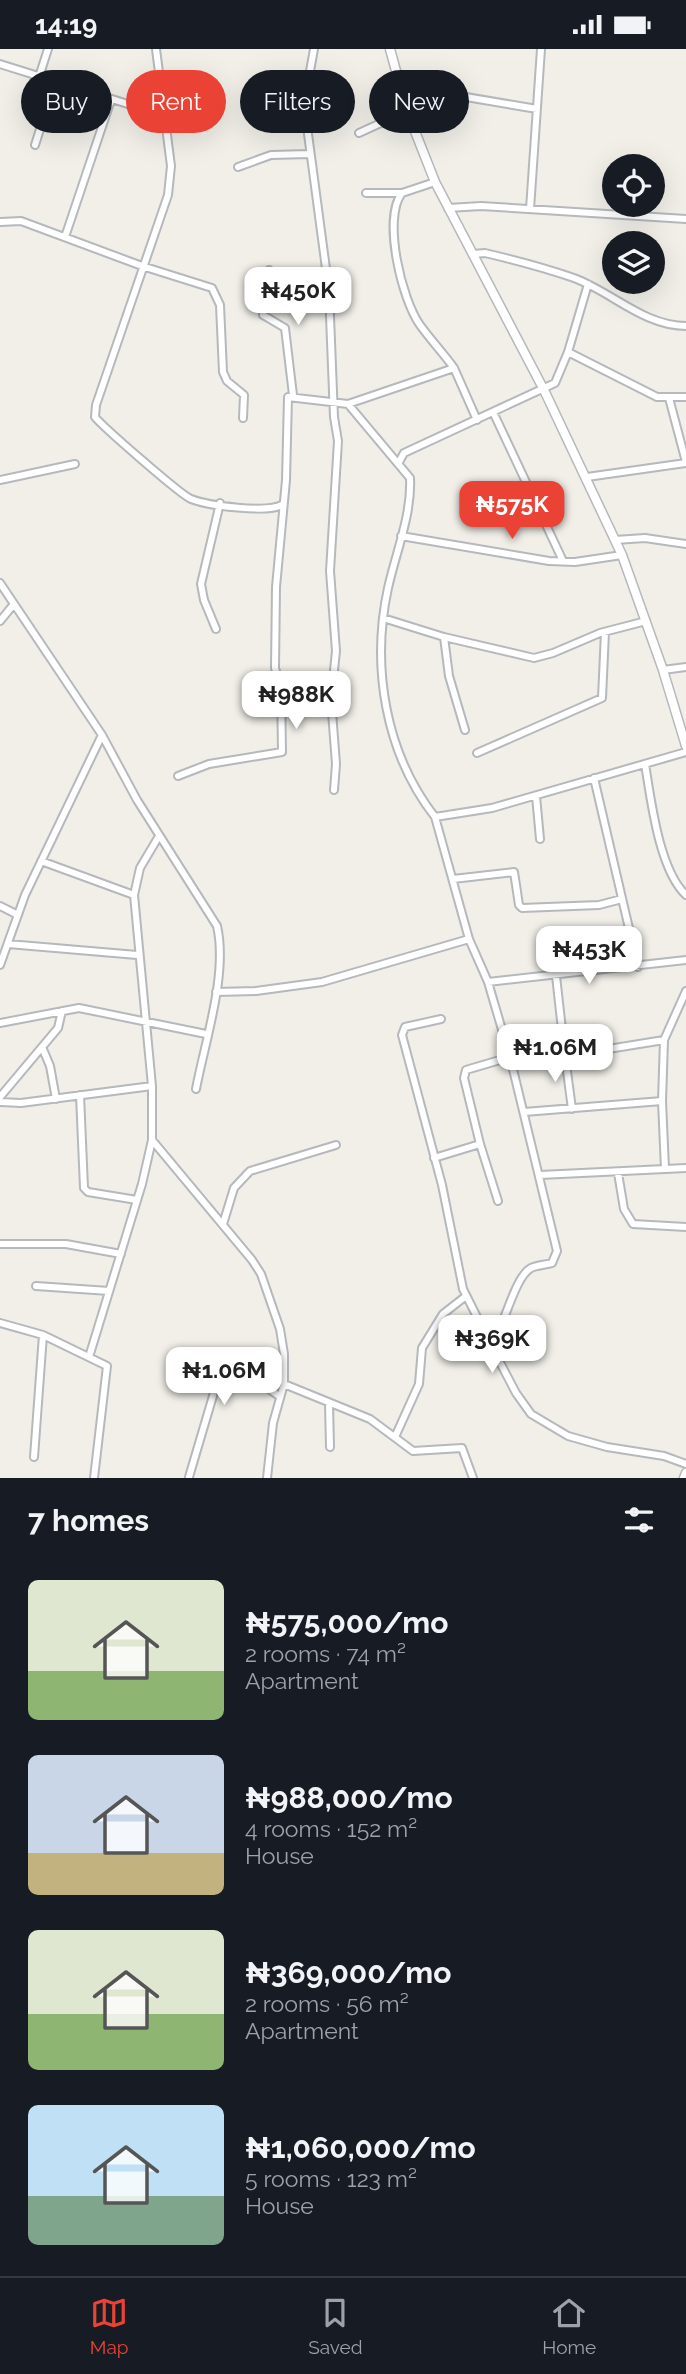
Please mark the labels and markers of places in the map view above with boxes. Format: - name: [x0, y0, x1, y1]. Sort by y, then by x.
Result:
- pin: ₦450K: [249, 267, 347, 327]
- pin: ₦575K: [463, 482, 561, 541]
- pin: ₦988K: [247, 671, 345, 731]
- pin: ₦453K: [540, 927, 638, 986]
- pin: ₦1.06M: [498, 1025, 612, 1084]
- pin: ₦369K: [443, 1315, 541, 1375]
- pin: ₦1.06M: [167, 1347, 281, 1407]

